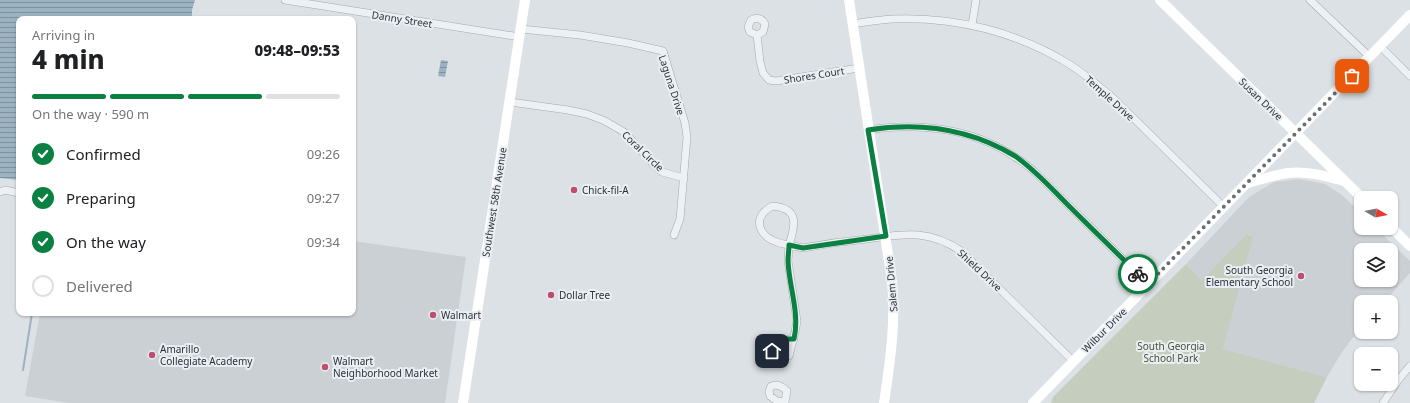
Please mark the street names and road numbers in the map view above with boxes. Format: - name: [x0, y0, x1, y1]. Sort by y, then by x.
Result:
- street label: Danny Street: [371, 7, 434, 31]
- street label: Laguna Drive: [656, 53, 688, 117]
- street label: Shores Court: [783, 63, 846, 87]
- street label: Temple Drive: [1082, 72, 1138, 124]
- street label: Susan Drive: [1236, 75, 1286, 124]
- street label: Coral Circle: [619, 128, 667, 175]
- street label: Southwest 58th Avenue: [478, 146, 510, 258]
- street label: Shield Drive: [955, 246, 1005, 294]
- street label: Salem Drive: [882, 255, 900, 313]
- street label: Wilbur Drive: [1078, 304, 1130, 356]

